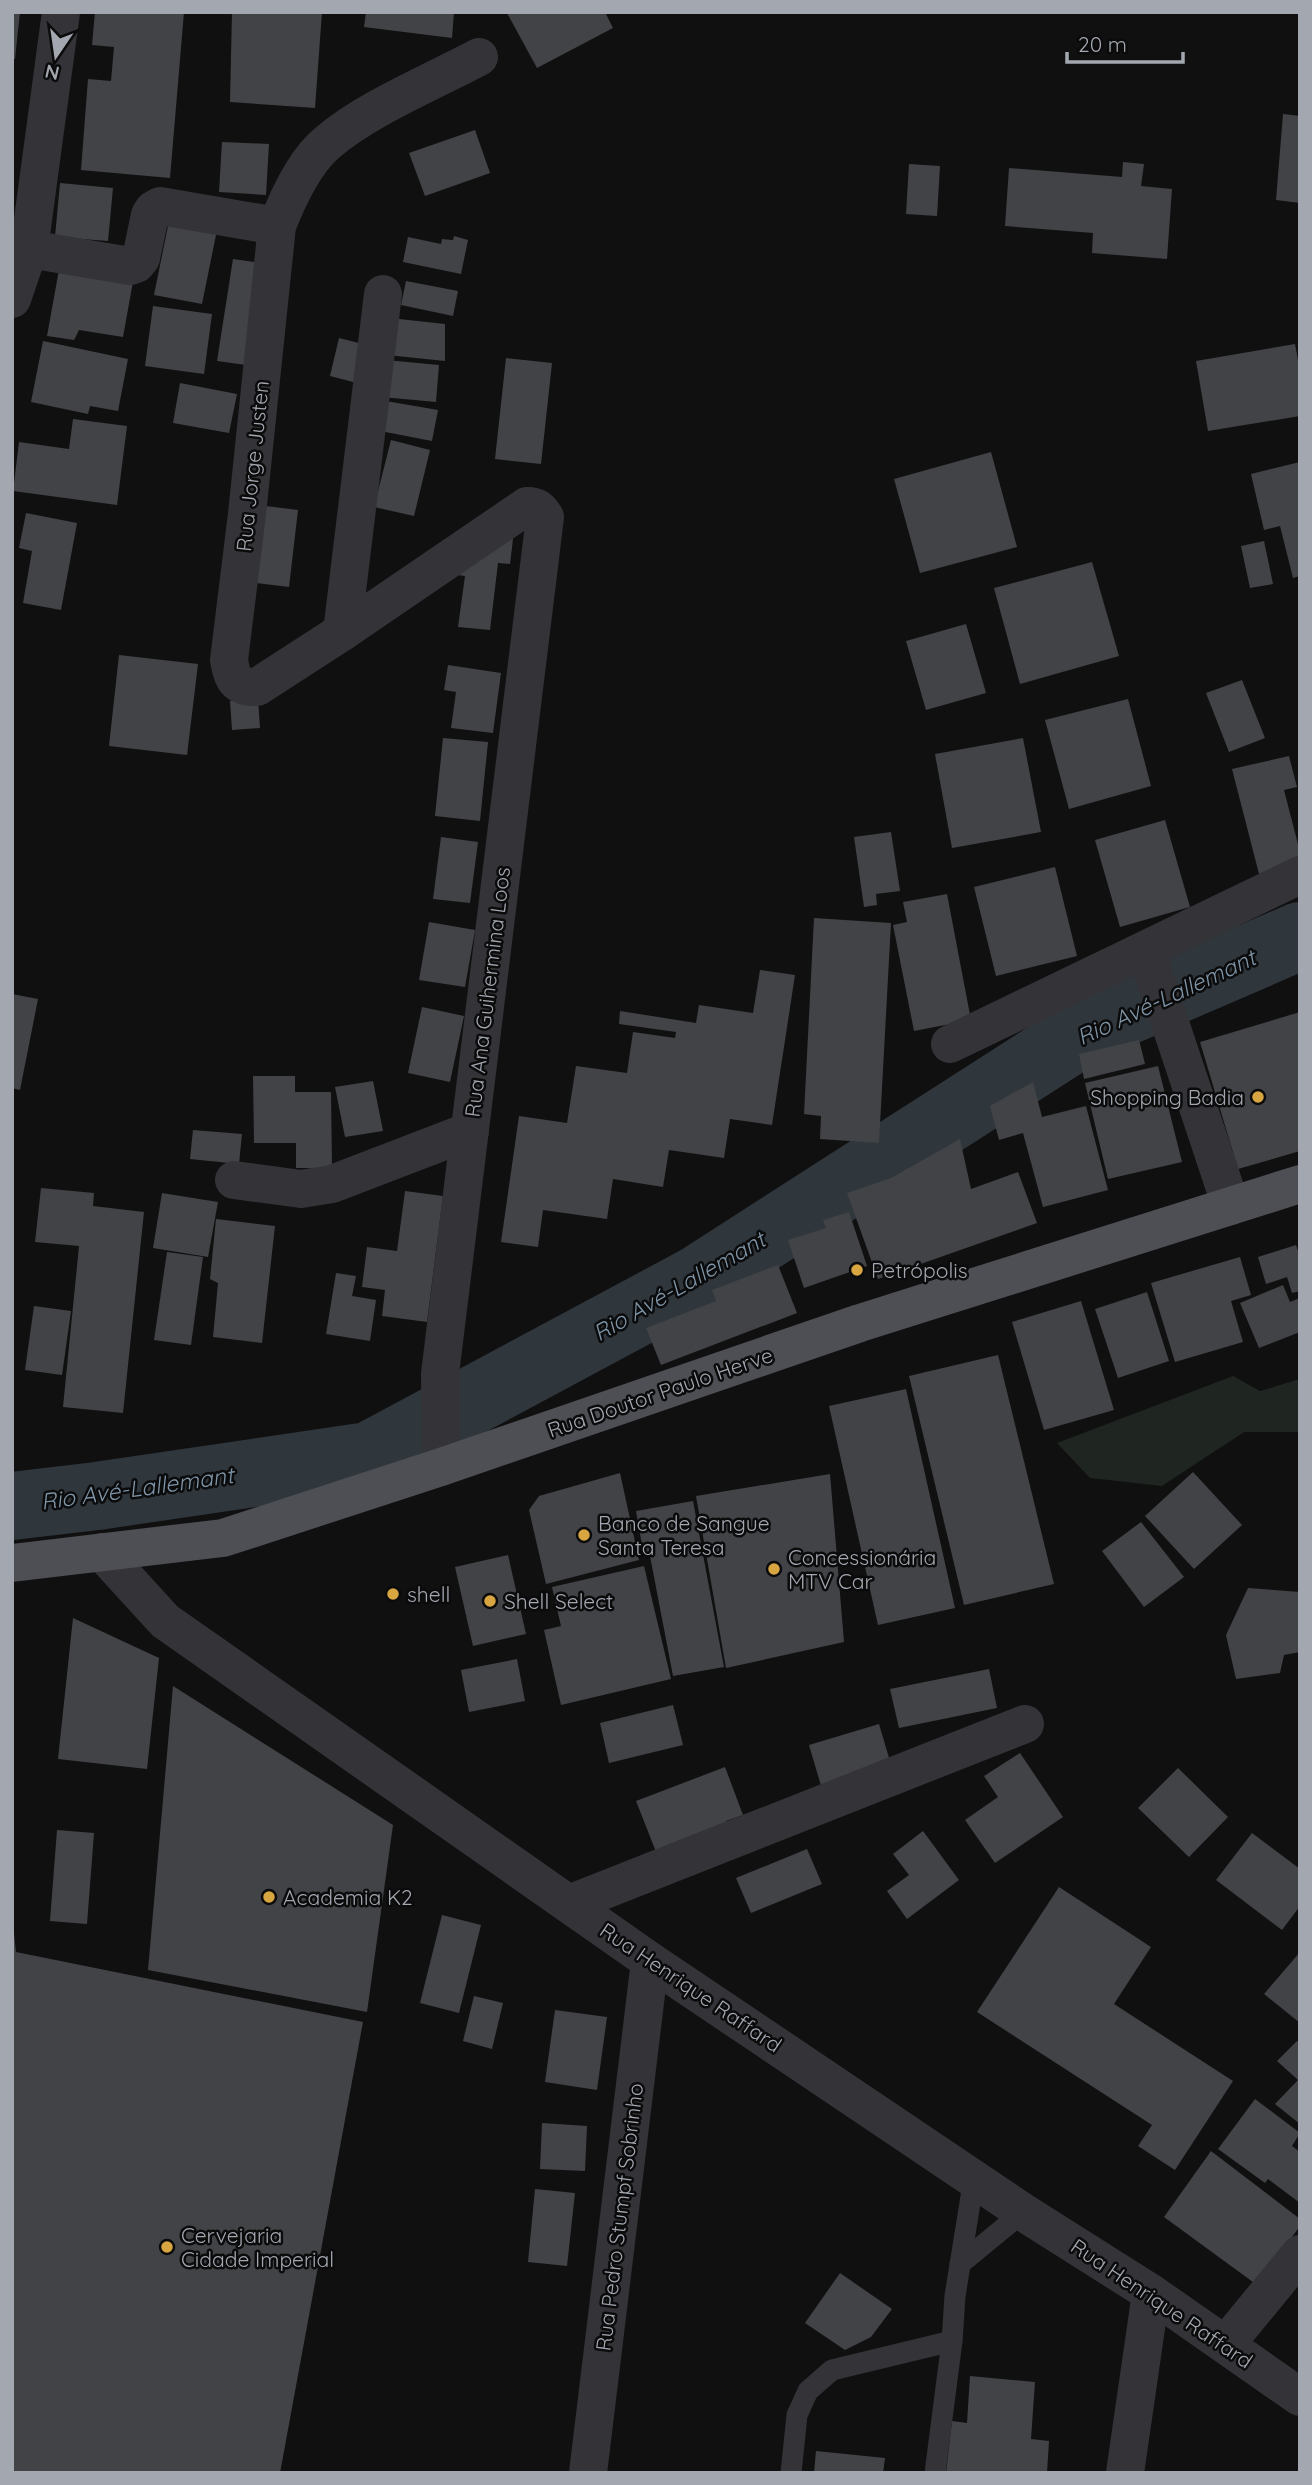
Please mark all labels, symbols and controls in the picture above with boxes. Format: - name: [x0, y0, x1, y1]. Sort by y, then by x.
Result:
- north arrow: [21, 21, 91, 91]
- scale bar: [1067, 21, 1182, 65]
- text: 20 m: [1078, 31, 1127, 57]
- text: N: [43, 59, 62, 86]
- street label: Rua Jorge Justen: [230, 379, 274, 553]
- street label: Rua Ana Guihermina Loos: [459, 865, 515, 1119]
- water label: Rio Avé‐Lallemant: [1072, 942, 1262, 1051]
- place label: Shopping Badia: [1090, 1084, 1244, 1110]
- marker: Shopping Badia: [1250, 1089, 1266, 1105]
- water label: Rio Avé‐Lallemant: [588, 1224, 772, 1347]
- place label: Petrópolis: [871, 1257, 968, 1283]
- marker: Petrópolis: [849, 1262, 865, 1278]
- street label: Rua Doutor Paulo Herve: [544, 1341, 776, 1443]
- water label: Rio Avé‐Lallemant: [39, 1460, 237, 1516]
- place label: Banco de Sangue Santa Teresa: [598, 1510, 770, 1560]
- marker: Banco de Sangue Santa Teresa: [576, 1527, 592, 1543]
- place label: Concessionária MTV Car: [788, 1544, 936, 1594]
- marker: Concessionária MTV Car: [766, 1561, 782, 1577]
- place label: shell: [407, 1581, 450, 1607]
- marker: shell: [385, 1586, 401, 1602]
- place label: Shell Select: [504, 1588, 613, 1614]
- marker: Shell Select: [482, 1593, 498, 1609]
- place label: Academia K2: [283, 1884, 413, 1910]
- marker: Academia K2: [261, 1889, 277, 1905]
- street label: Rua Henrique Raffard: [595, 1917, 787, 2057]
- street label: Rua Pedro Stumpf Sobrinho: [590, 2082, 648, 2352]
- place label: Cervejaria Cidade Imperial: [181, 2222, 334, 2272]
- street label: Rua Henrique Raffard: [1066, 2233, 1258, 2373]
- marker: Cervejaria Cidade Imperial: [159, 2239, 175, 2255]

